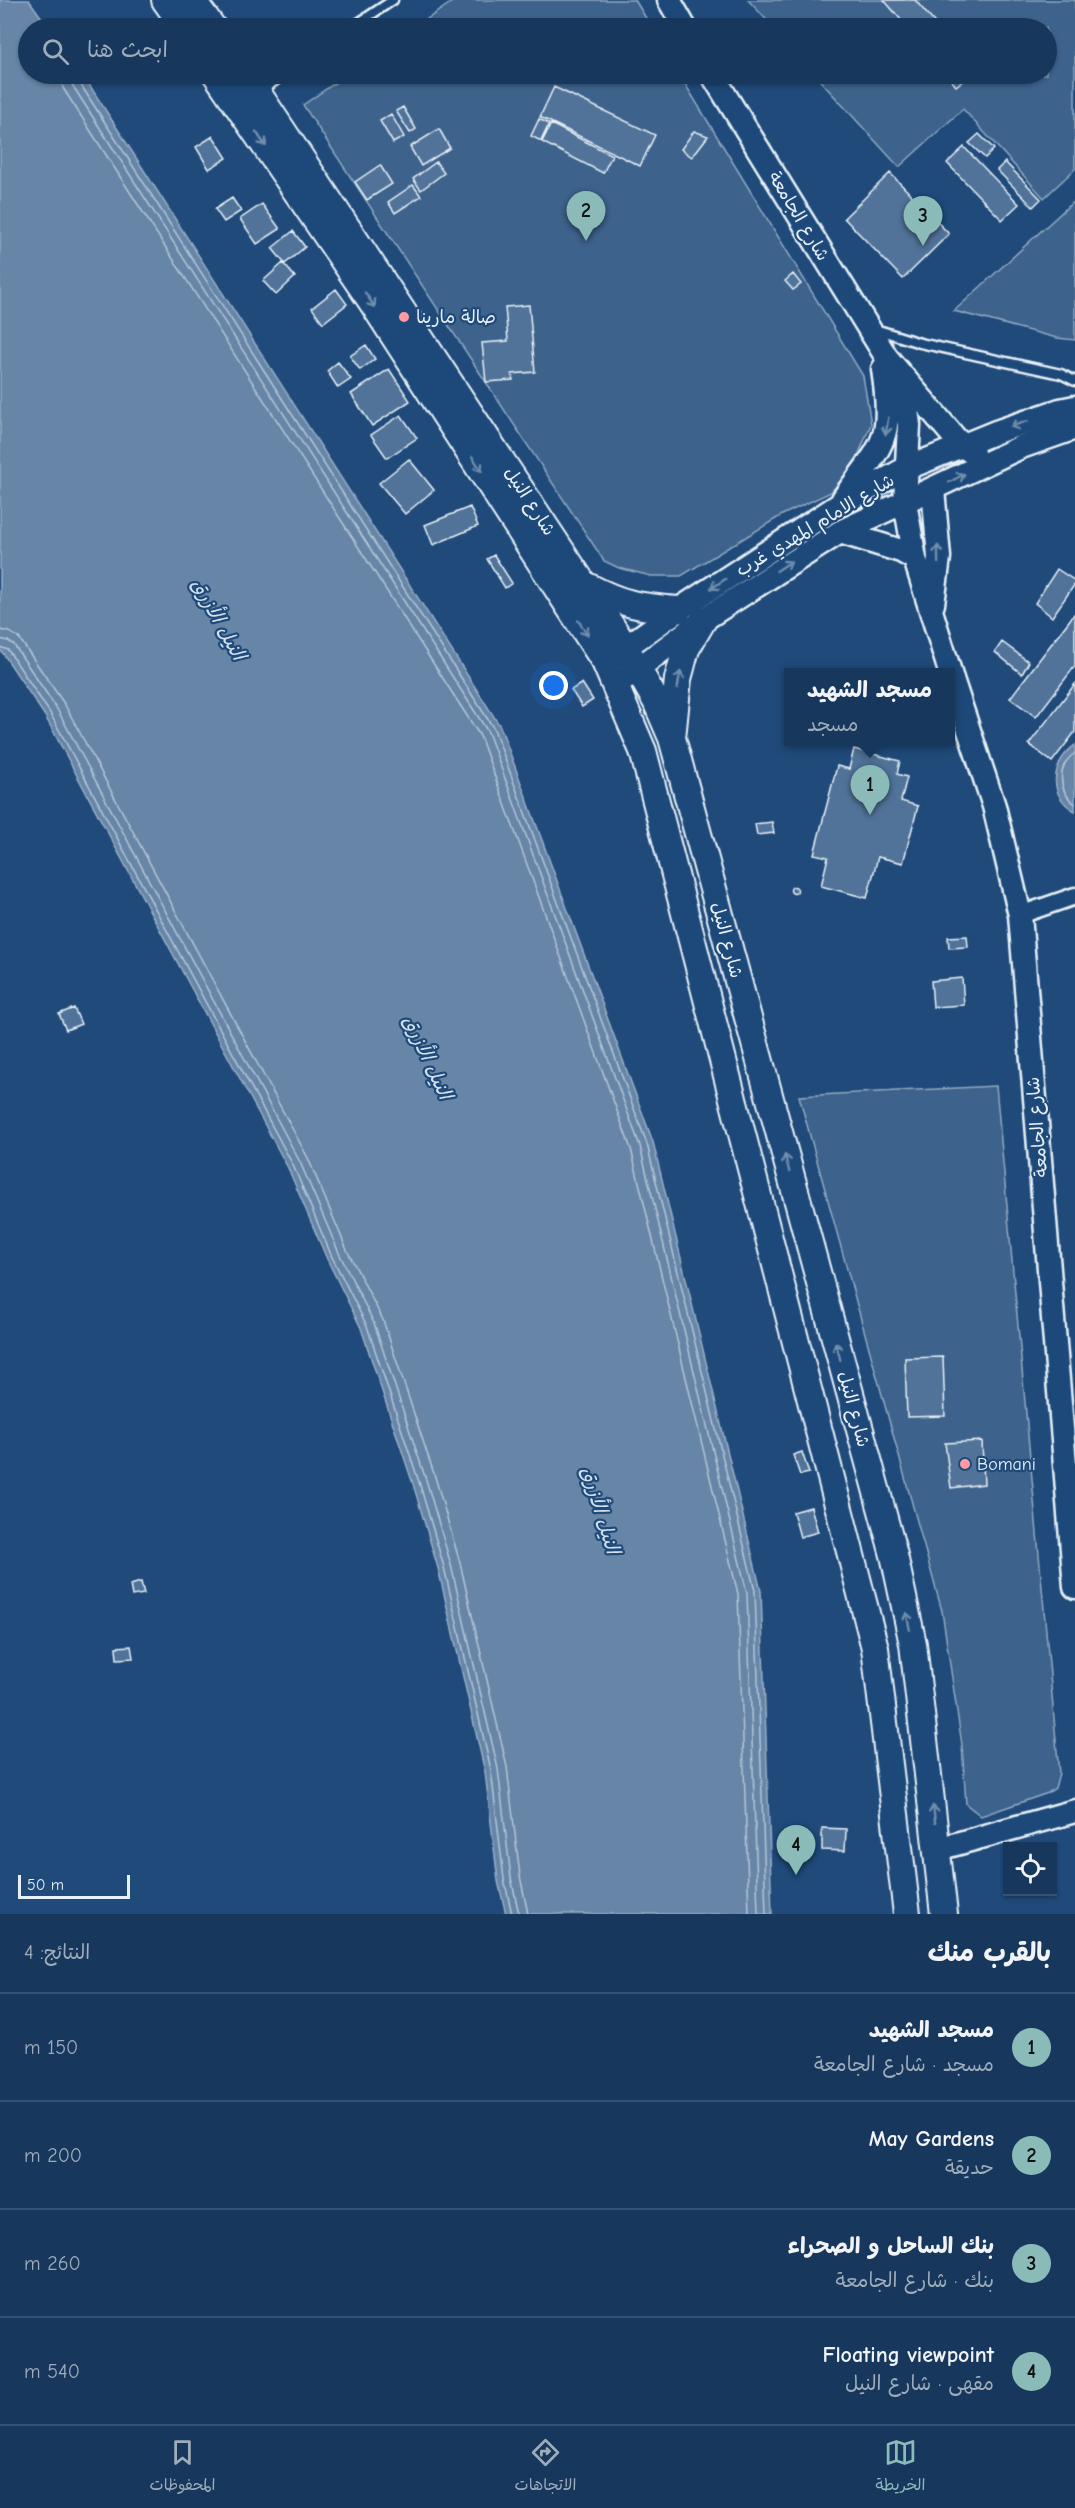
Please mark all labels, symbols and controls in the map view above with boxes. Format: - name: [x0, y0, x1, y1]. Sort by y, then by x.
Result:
- search box: [18, 18, 1057, 84]
- icon: search: [39, 35, 72, 68]
- text: ابحث هنا: [87, 37, 168, 63]
- one-way arrow: [255, 130, 267, 147]
- street label: شارع الجامعة: [763, 168, 834, 265]
- pin: 2: [566, 192, 606, 241]
- pin: 3: [904, 196, 942, 246]
- one-way arrow: [364, 292, 377, 309]
- place label: صالة مارينا: [416, 307, 496, 328]
- marker: صالة مارينا: [397, 310, 411, 324]
- one-way arrow: [881, 415, 892, 435]
- one-way arrow: [1010, 419, 1029, 430]
- one-way arrow: [471, 455, 483, 472]
- street label: شارع النيل: [499, 463, 560, 540]
- street label: شارع الامام المهدي غرب: [732, 470, 900, 584]
- one-way arrow: [948, 472, 966, 484]
- one-way arrow: [932, 544, 944, 564]
- one-way arrow: [775, 560, 792, 573]
- water label: النيل الأزرق: [187, 573, 254, 667]
- one-way arrow: [711, 578, 727, 590]
- one-way arrow: [576, 619, 589, 636]
- popup: [784, 668, 955, 746]
- your location: [539, 671, 568, 700]
- one-way arrow: [674, 671, 685, 690]
- text: مسجد الشهيد: [807, 677, 932, 703]
- text: مسجد: [807, 713, 858, 736]
- pin: 1: [850, 766, 890, 815]
- street label: شارع النيل: [705, 900, 747, 981]
- water label: النيل الأزرق: [398, 1011, 460, 1106]
- street label: شارع الجامعة: [1023, 1076, 1053, 1178]
- one-way arrow: [781, 1153, 792, 1172]
- one-way arrow: [832, 1342, 844, 1361]
- street label: شارع النيل: [832, 1369, 874, 1450]
- place label: Bomani: [977, 1454, 1036, 1475]
- marker: Bomani: [958, 1457, 972, 1471]
- water label: النيل الأزرق: [576, 1463, 627, 1559]
- one-way arrow: [902, 1612, 914, 1631]
- one-way arrow: [928, 1805, 939, 1824]
- pin: 4: [776, 1826, 816, 1875]
- map controls: [1003, 1842, 1057, 1896]
- button: locate: [1003, 1842, 1057, 1896]
- scale bar: [18, 1872, 130, 1900]
- text: 50 m: [27, 1876, 64, 1894]
- text: بالقرب منك: [928, 1938, 1051, 1968]
- text: النتائج: 4: [24, 1941, 90, 1964]
- text: مسجد الشهيد: [869, 2017, 994, 2043]
- text: 150 m: [24, 2036, 78, 2059]
- text: 1: [1028, 2036, 1035, 2059]
- text: مسجد · شارع الجامعة: [814, 2053, 994, 2076]
- text: May Gardens: [869, 2126, 994, 2152]
- text: 200 m: [24, 2144, 82, 2167]
- text: 2: [1027, 2144, 1036, 2167]
- text: حديقة: [945, 2156, 994, 2179]
- text: بنك الساحل و الصحراء: [788, 2233, 994, 2259]
- text: 260 m: [24, 2252, 81, 2275]
- text: 3: [1027, 2252, 1036, 2275]
- text: بنك · شارع الجامعة: [836, 2269, 994, 2292]
- text: Floating viewpoint: [823, 2342, 994, 2368]
- text: 540 m: [24, 2360, 80, 2383]
- text: 4: [1027, 2360, 1036, 2383]
- text: مقهى · شارع النيل: [845, 2372, 994, 2395]
- tab: المحفوظات: [150, 2436, 215, 2499]
- tab: الاتجاهات: [515, 2436, 576, 2499]
- tab: الخريطة: [876, 2436, 925, 2499]

